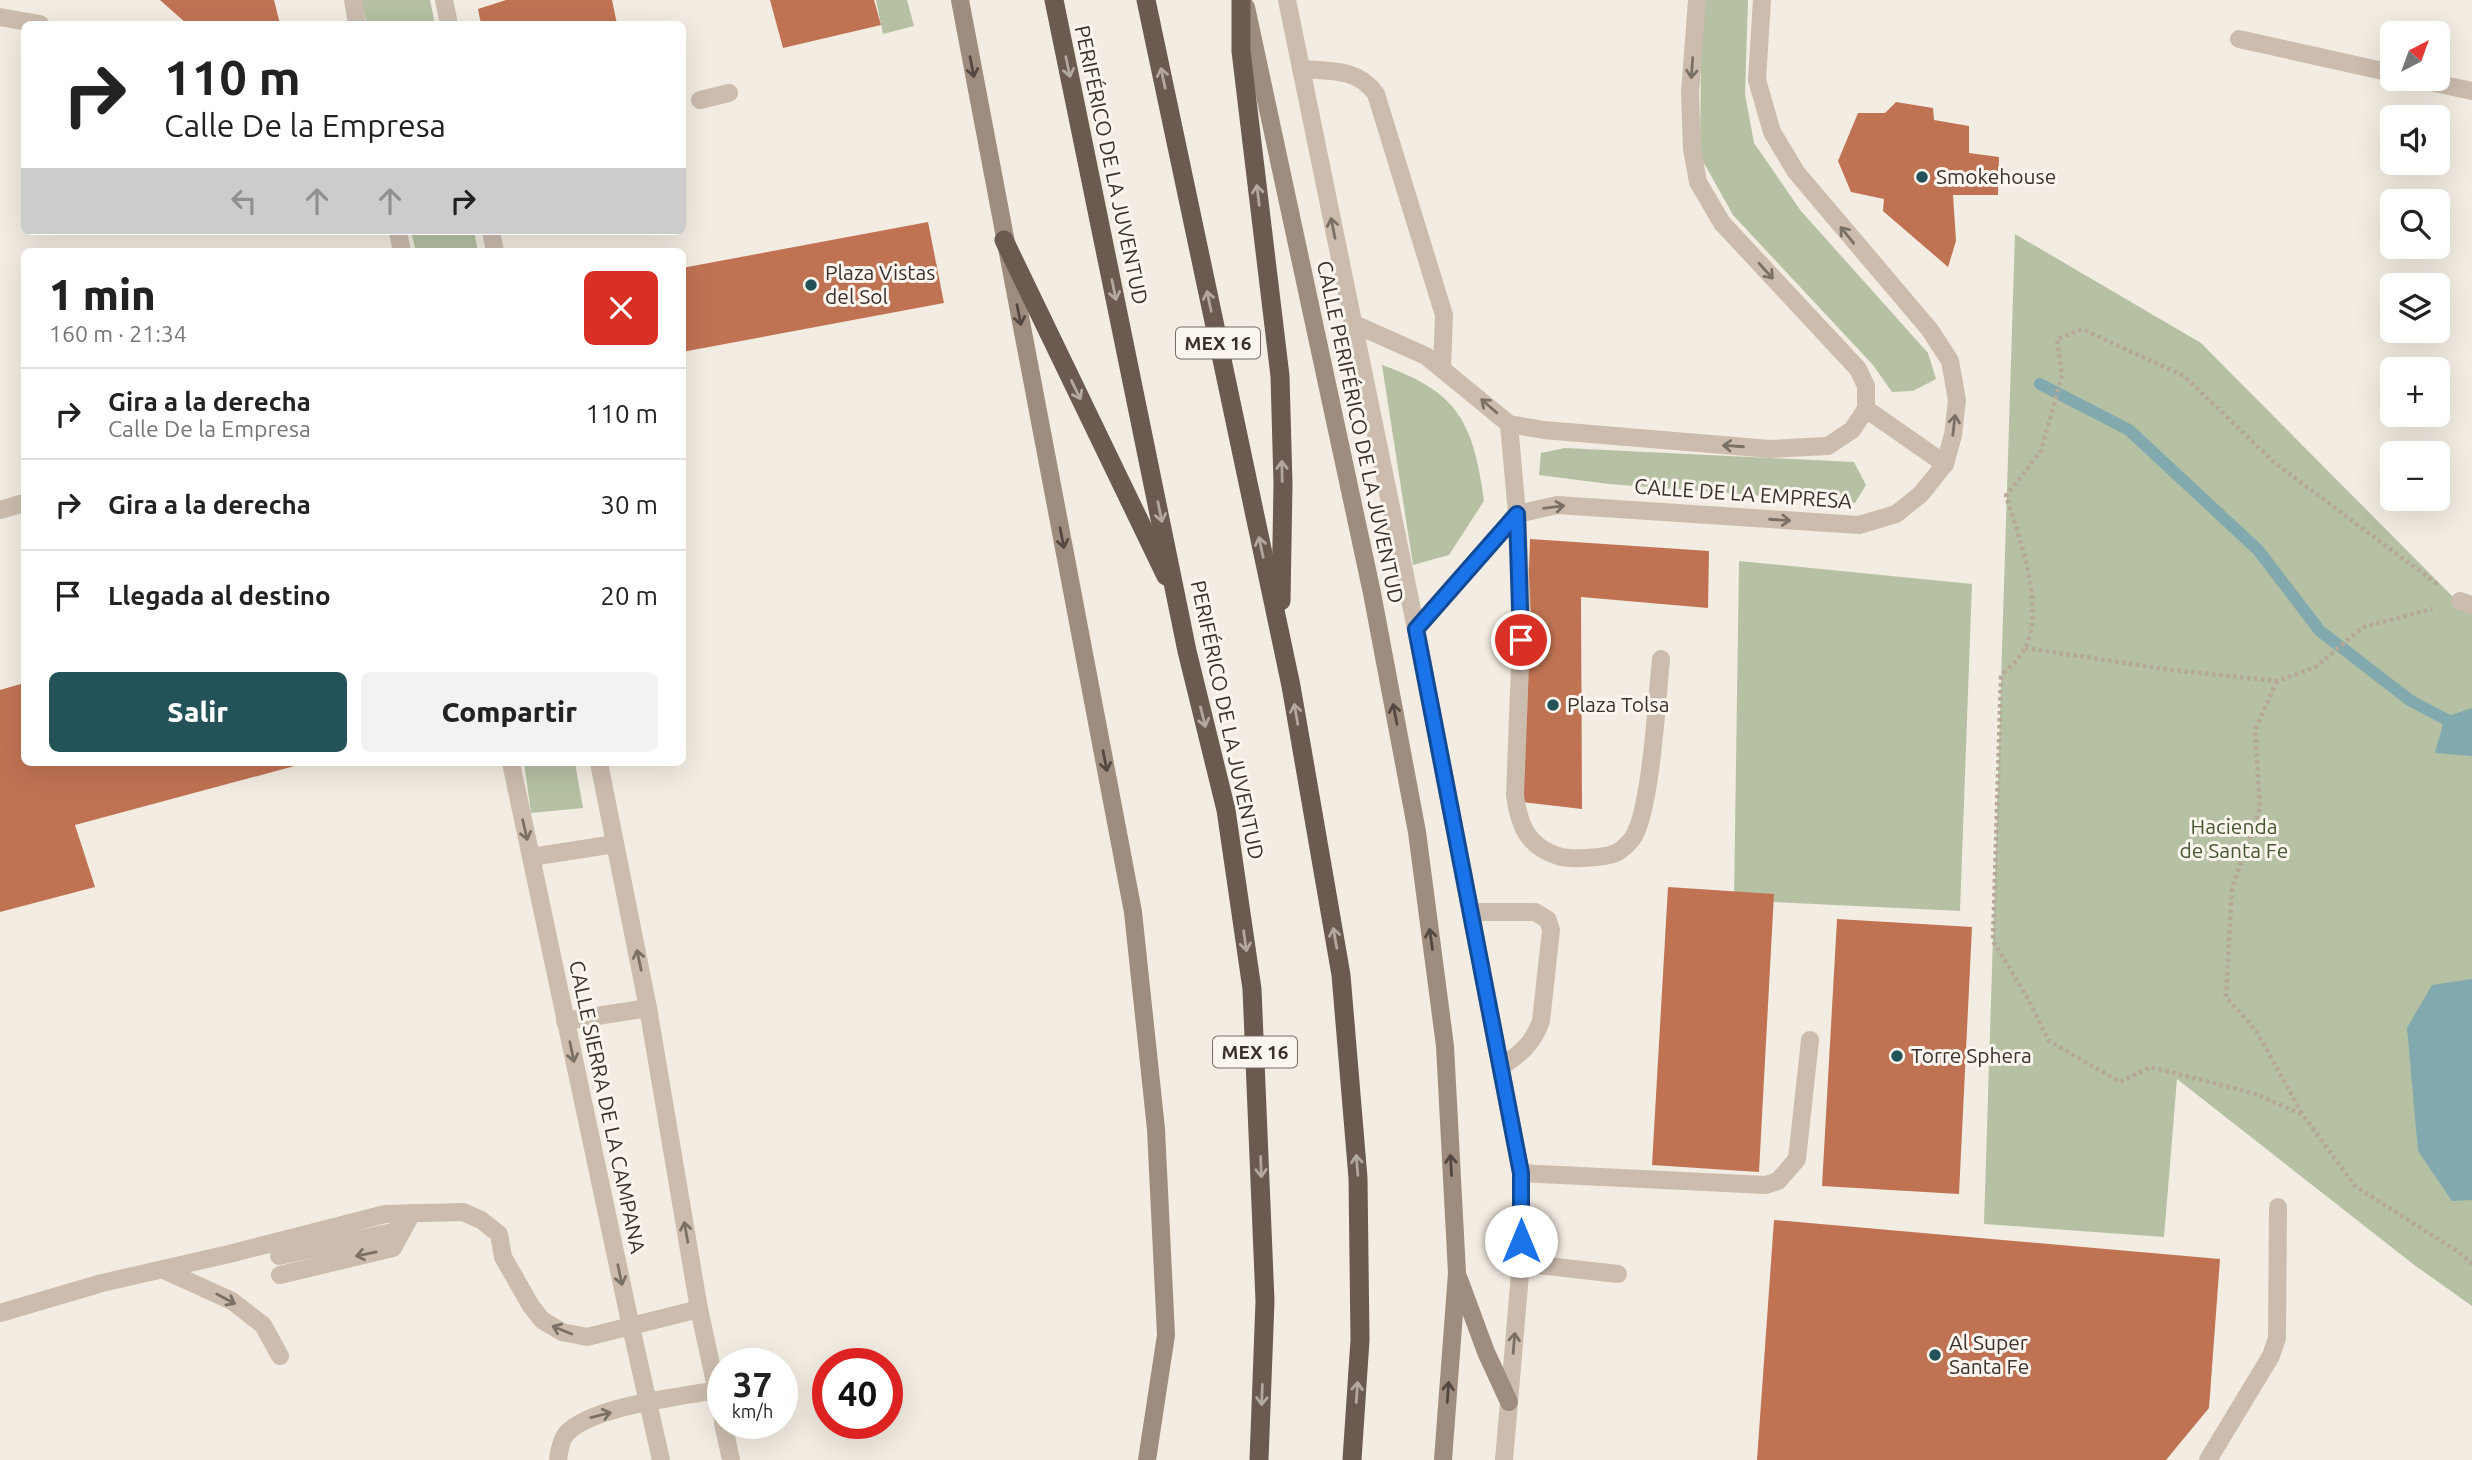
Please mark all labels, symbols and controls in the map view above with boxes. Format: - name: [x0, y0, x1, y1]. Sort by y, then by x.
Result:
- north arrow: [2380, 21, 2450, 91]
- map controls: [2380, 21, 2450, 511]
- street label: PERIFÉRICO DE LA JUVENTUD: [1071, 23, 1153, 307]
- icon: right: [49, 49, 140, 140]
- text: 110 m: [164, 49, 301, 104]
- one-way arrow: [966, 55, 979, 78]
- one-way arrow: [1061, 55, 1075, 78]
- one-way arrow: [1685, 56, 1698, 79]
- one-way arrow: [1155, 67, 1169, 90]
- button: sound: [2380, 105, 2450, 175]
- text: Calle De la Empresa: [164, 107, 446, 143]
- place label: Smokehouse: [1936, 164, 2056, 188]
- marker: Smokehouse: [1914, 169, 1930, 185]
- icon: left: [225, 182, 263, 220]
- icon: ahead: [298, 182, 336, 220]
- icon: ahead: [371, 182, 409, 220]
- icon: right: [444, 182, 482, 220]
- one-way arrow: [1252, 185, 1265, 207]
- button: search: [2380, 189, 2450, 259]
- one-way arrow: [1325, 217, 1339, 240]
- one-way arrow: [1840, 227, 1855, 245]
- street label: CALLE PERIFÉRICO DE LA JUVENTUD: [1313, 258, 1409, 605]
- place label: Plaza Vistas del Sol: [825, 260, 935, 308]
- one-way arrow: [1758, 262, 1775, 279]
- text: 1 min: [49, 271, 156, 318]
- button: close: [584, 271, 658, 345]
- button: layers: [2380, 273, 2450, 343]
- marker: Plaza Vistas del Sol: [803, 277, 819, 293]
- one-way arrow: [1108, 278, 1121, 301]
- one-way arrow: [1202, 290, 1216, 313]
- one-way arrow: [1012, 303, 1026, 326]
- text: 160 m · 21:34: [49, 321, 187, 346]
- road number: MEX 16: [1176, 328, 1260, 358]
- button: +: [2380, 357, 2450, 427]
- one-way arrow: [1070, 379, 1083, 400]
- text: Gira a la derecha: [108, 387, 311, 416]
- icon: right: [49, 395, 87, 433]
- one-way arrow: [1480, 398, 1498, 414]
- text: 110 m: [586, 399, 658, 428]
- one-way arrow: [1947, 414, 1960, 437]
- text: Calle De la Empresa: [108, 416, 311, 441]
- one-way arrow: [1722, 439, 1745, 452]
- button: −: [2380, 441, 2450, 511]
- one-way arrow: [1276, 459, 1289, 482]
- street label: CALLE DE LA EMPRESA: [1633, 473, 1853, 513]
- icon: right: [49, 486, 87, 524]
- text: Gira a la derecha: [108, 490, 311, 519]
- text: 30 m: [600, 490, 658, 519]
- one-way arrow: [1154, 500, 1168, 523]
- one-way arrow: [1542, 501, 1565, 514]
- one-way arrow: [1769, 514, 1791, 527]
- one-way arrow: [1056, 526, 1069, 549]
- one-way arrow: [1254, 537, 1267, 559]
- icon: arrive: [49, 577, 87, 615]
- street label: PERIFÉRICO DE LA JUVENTUD: [1187, 578, 1269, 862]
- text: Llegada al destino: [108, 581, 331, 610]
- text: 20 m: [600, 581, 658, 610]
- pin: [1491, 610, 1551, 670]
- icon: arrive: [1502, 621, 1540, 659]
- button: Salir: [49, 672, 347, 752]
- button: Compartir: [361, 672, 658, 752]
- place label: Plaza Tolsa: [1567, 692, 1669, 716]
- marker: Plaza Tolsa: [1545, 697, 1561, 713]
- one-way arrow: [1289, 703, 1302, 726]
- one-way arrow: [1387, 703, 1401, 726]
- one-way arrow: [1197, 705, 1210, 728]
- one-way arrow: [1099, 750, 1112, 772]
- park label: Hacienda de Santa Fe: [2180, 814, 2288, 862]
- one-way arrow: [519, 818, 532, 841]
- one-way arrow: [1327, 927, 1341, 950]
- one-way arrow: [1425, 928, 1438, 950]
- one-way arrow: [1239, 929, 1252, 951]
- one-way arrow: [631, 949, 645, 972]
- street label: CALLE SIERRA DE LA CAMPANA: [565, 958, 651, 1256]
- road number: MEX 16: [1213, 1036, 1297, 1068]
- one-way arrow: [566, 1040, 579, 1063]
- place label: Torre Sphera: [1911, 1043, 2032, 1067]
- marker: Torre Sphera: [1889, 1048, 1905, 1064]
- one-way arrow: [1350, 1154, 1363, 1176]
- one-way arrow: [1445, 1154, 1458, 1177]
- one-way arrow: [1254, 1156, 1267, 1179]
- position arrow: [1484, 1204, 1558, 1278]
- one-way arrow: [679, 1221, 692, 1244]
- one-way arrow: [355, 1248, 378, 1261]
- one-way arrow: [613, 1263, 627, 1286]
- one-way arrow: [215, 1292, 235, 1306]
- one-way arrow: [552, 1322, 573, 1335]
- place label: Al Super Santa Fe: [1949, 1330, 2029, 1378]
- one-way arrow: [1508, 1332, 1521, 1355]
- marker: Al Super Santa Fe: [1927, 1347, 1943, 1363]
- speed limit sign: 40: [812, 1348, 903, 1439]
- text: 37: [733, 1364, 772, 1404]
- one-way arrow: [1350, 1381, 1363, 1404]
- one-way arrow: [1442, 1381, 1455, 1404]
- one-way arrow: [1255, 1383, 1269, 1406]
- text: km/h: [732, 1401, 773, 1421]
- one-way arrow: [590, 1408, 612, 1421]

